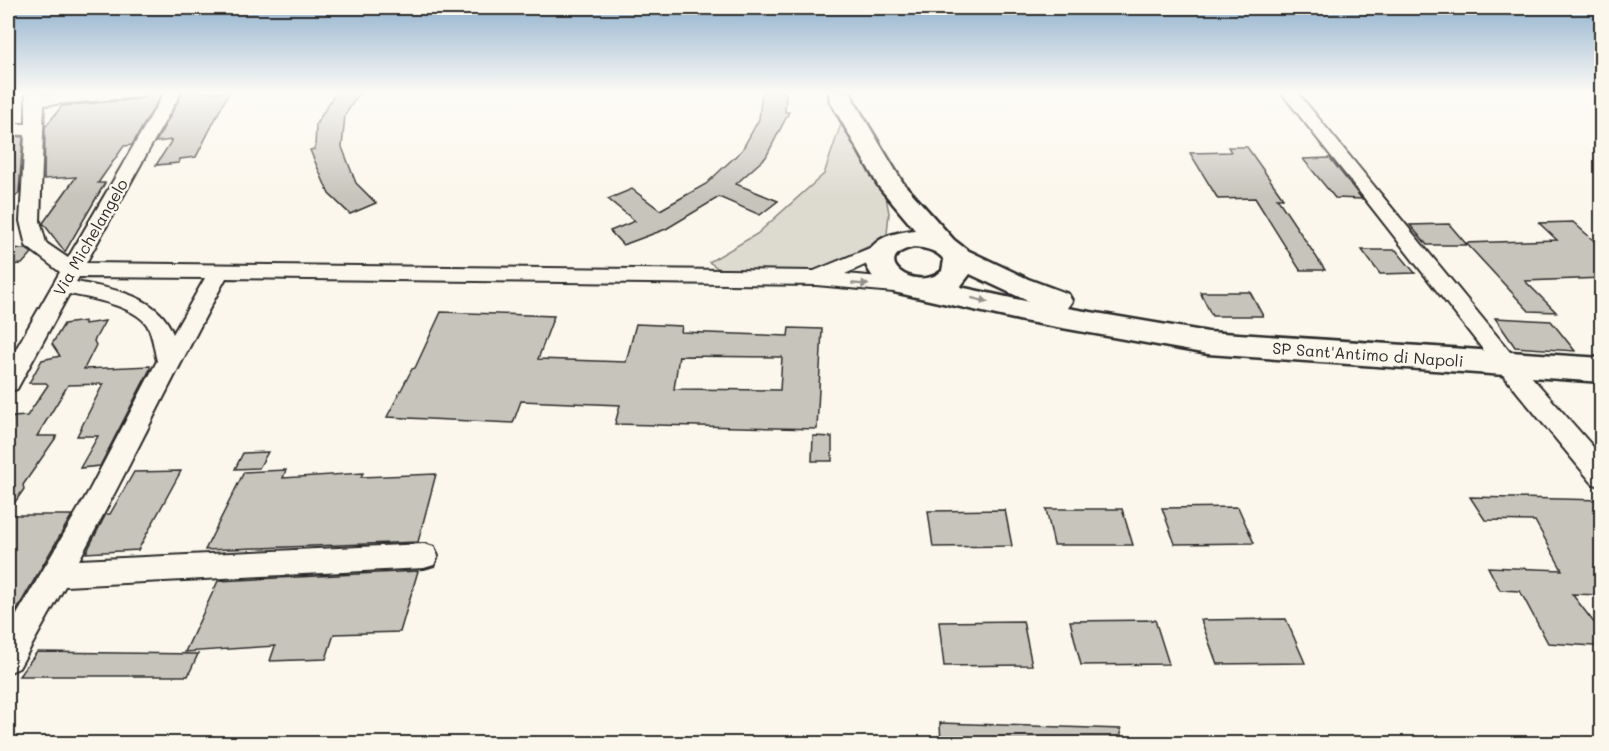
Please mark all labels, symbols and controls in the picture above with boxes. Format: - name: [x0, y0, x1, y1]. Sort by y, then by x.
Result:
- street label: Via Michelangelo: [48, 175, 132, 299]
- one-way arrow: [851, 279, 870, 289]
- one-way arrow: [971, 296, 990, 306]
- street label: SP Sant'Antimo di Napoli: [1272, 337, 1464, 371]

